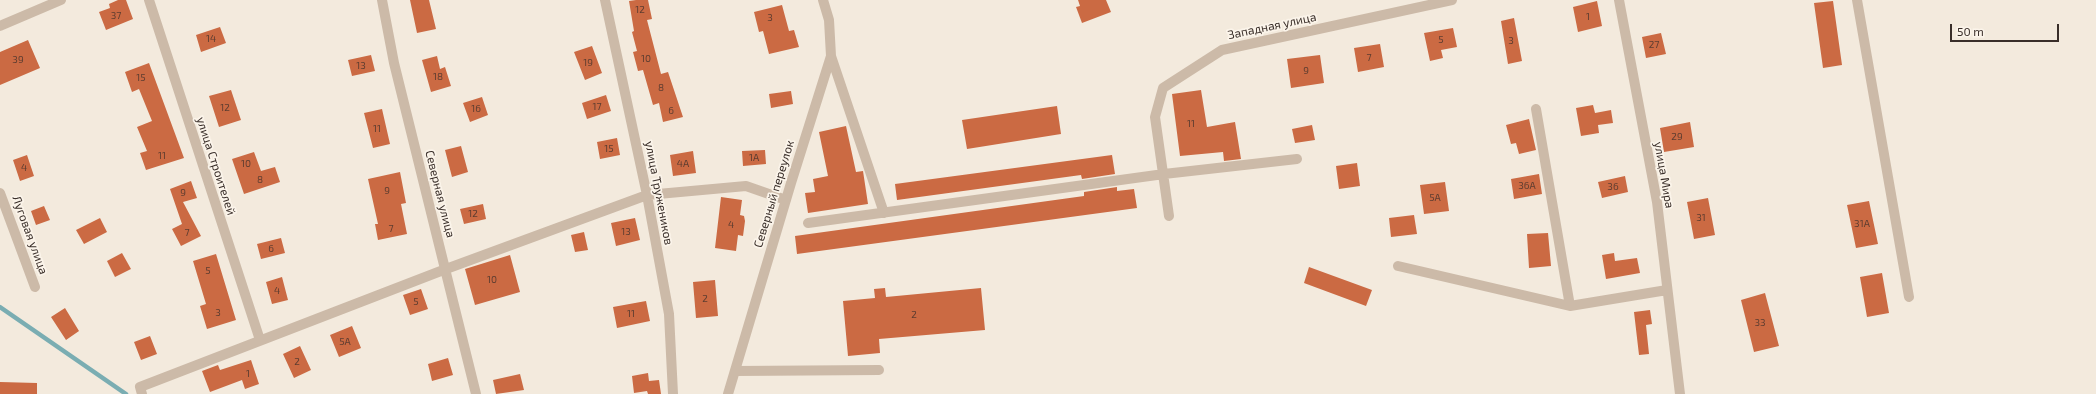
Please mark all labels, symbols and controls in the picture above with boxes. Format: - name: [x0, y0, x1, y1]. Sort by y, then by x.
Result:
- house number: 12: [635, 4, 645, 16]
- house number: 37: [111, 10, 121, 22]
- street label: Западная улица: [1226, 10, 1318, 42]
- house number: 1: [1586, 11, 1590, 23]
- house number: 3: [767, 12, 773, 24]
- scale bar: [1952, 16, 2061, 42]
- text: 50 m: [1957, 24, 1984, 38]
- house number: 14: [206, 33, 216, 45]
- house number: 5: [1438, 34, 1444, 46]
- house number: 3: [1508, 35, 1514, 47]
- house number: 27: [1649, 39, 1659, 51]
- house number: 7: [1366, 52, 1372, 64]
- house number: 10: [641, 53, 651, 65]
- house number: 39: [12, 54, 24, 66]
- house number: 19: [583, 57, 593, 69]
- house number: 13: [356, 60, 366, 72]
- house number: 9: [1303, 65, 1309, 77]
- house number: 18: [433, 71, 443, 83]
- house number: 15: [136, 72, 146, 84]
- house number: 8: [658, 82, 664, 94]
- house number: 17: [592, 101, 602, 113]
- house number: 12: [220, 102, 230, 114]
- house number: 16: [471, 103, 481, 115]
- house number: 6: [668, 105, 674, 117]
- street label: улица Строителей: [193, 115, 239, 217]
- house number: 11: [1187, 118, 1195, 130]
- house number: 11: [373, 123, 381, 135]
- house number: 29: [1671, 131, 1683, 143]
- street label: Северный переулок: [751, 139, 797, 249]
- street label: улица Тружеников: [642, 140, 676, 246]
- street label: улица Мира: [1651, 141, 1677, 209]
- house number: 15: [604, 143, 614, 155]
- street label: Северная улица: [422, 149, 458, 239]
- house number: 11: [158, 150, 166, 162]
- house number: 1А: [749, 152, 759, 164]
- house number: 10: [241, 158, 251, 170]
- house number: 4А: [677, 158, 689, 170]
- house number: 4: [21, 162, 27, 174]
- house number: 8: [257, 174, 263, 186]
- house number: 36А: [1518, 180, 1536, 192]
- house number: 36: [1607, 181, 1619, 193]
- house number: 9: [384, 185, 390, 197]
- house number: 9: [180, 187, 186, 199]
- house number: 5А: [1429, 192, 1441, 204]
- street label: Луговая улица: [9, 194, 51, 276]
- house number: 12: [468, 208, 478, 220]
- house number: 31: [1696, 212, 1706, 224]
- house number: 31А: [1854, 218, 1870, 230]
- house number: 4: [728, 219, 734, 231]
- house number: 7: [388, 223, 394, 235]
- house number: 13: [621, 226, 631, 238]
- house number: 7: [184, 227, 190, 239]
- house number: 6: [268, 243, 274, 255]
- house number: 5: [205, 265, 211, 277]
- house number: 10: [487, 274, 497, 286]
- house number: 4: [274, 285, 280, 297]
- house number: 2: [702, 293, 708, 305]
- house number: 5: [413, 296, 419, 308]
- house number: 3: [215, 307, 221, 319]
- house number: 11: [627, 308, 635, 320]
- house number: 2: [911, 309, 917, 321]
- house number: 33: [1754, 317, 1766, 329]
- house number: 5А: [339, 336, 351, 348]
- house number: 2: [294, 356, 300, 368]
- house number: 1: [246, 368, 250, 380]

